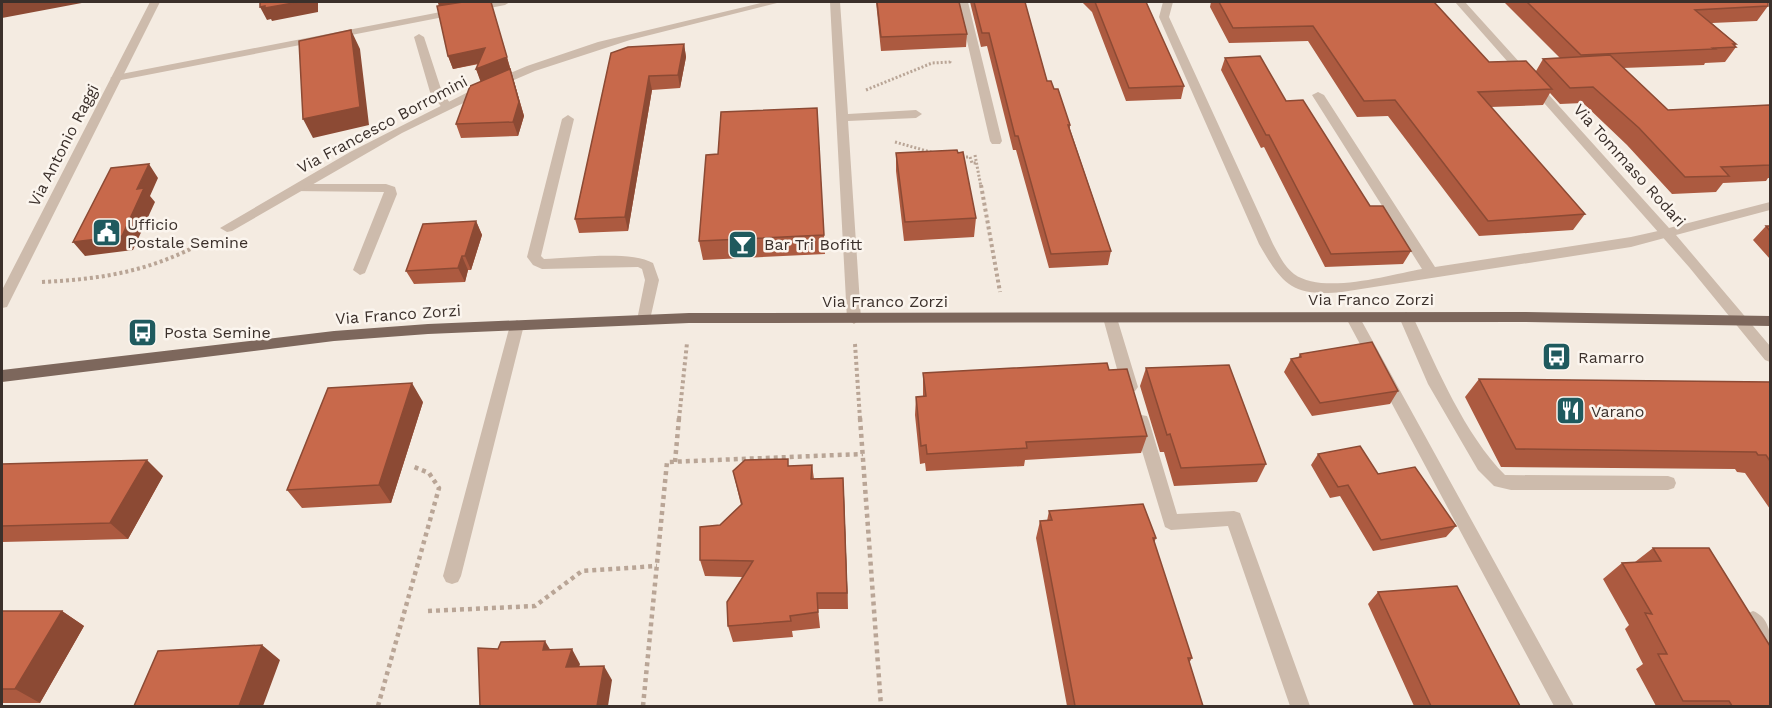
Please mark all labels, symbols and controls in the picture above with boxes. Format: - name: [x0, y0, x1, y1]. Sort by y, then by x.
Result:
- street label: Via Francesco Borromini: [294, 71, 471, 177]
- street label: Via Antonio Raggi: [24, 81, 103, 210]
- street label: Via Tommaso Rodari: [1569, 100, 1690, 231]
- place label: Ufficio Postale Semine: [127, 215, 248, 252]
- public building icon: Ufficio Postale Semine: [90, 217, 122, 249]
- bar icon: Bar Tri Bofitt: [727, 228, 759, 260]
- place label: Bar Tri Bofitt: [764, 235, 863, 254]
- street label: Via Franco Zorzi: [1308, 290, 1434, 309]
- street label: Via Franco Zorzi: [822, 292, 948, 311]
- street label: Via Franco Zorzi: [335, 301, 461, 328]
- bus stop icon: Posta Semine: [127, 316, 159, 348]
- place label: Posta Semine: [164, 323, 271, 342]
- bus stop icon: Ramarro: [1541, 341, 1573, 373]
- place label: Ramarro: [1578, 348, 1644, 367]
- restaurant icon: Varano: [1554, 395, 1586, 427]
- place label: Varano: [1591, 402, 1644, 421]

